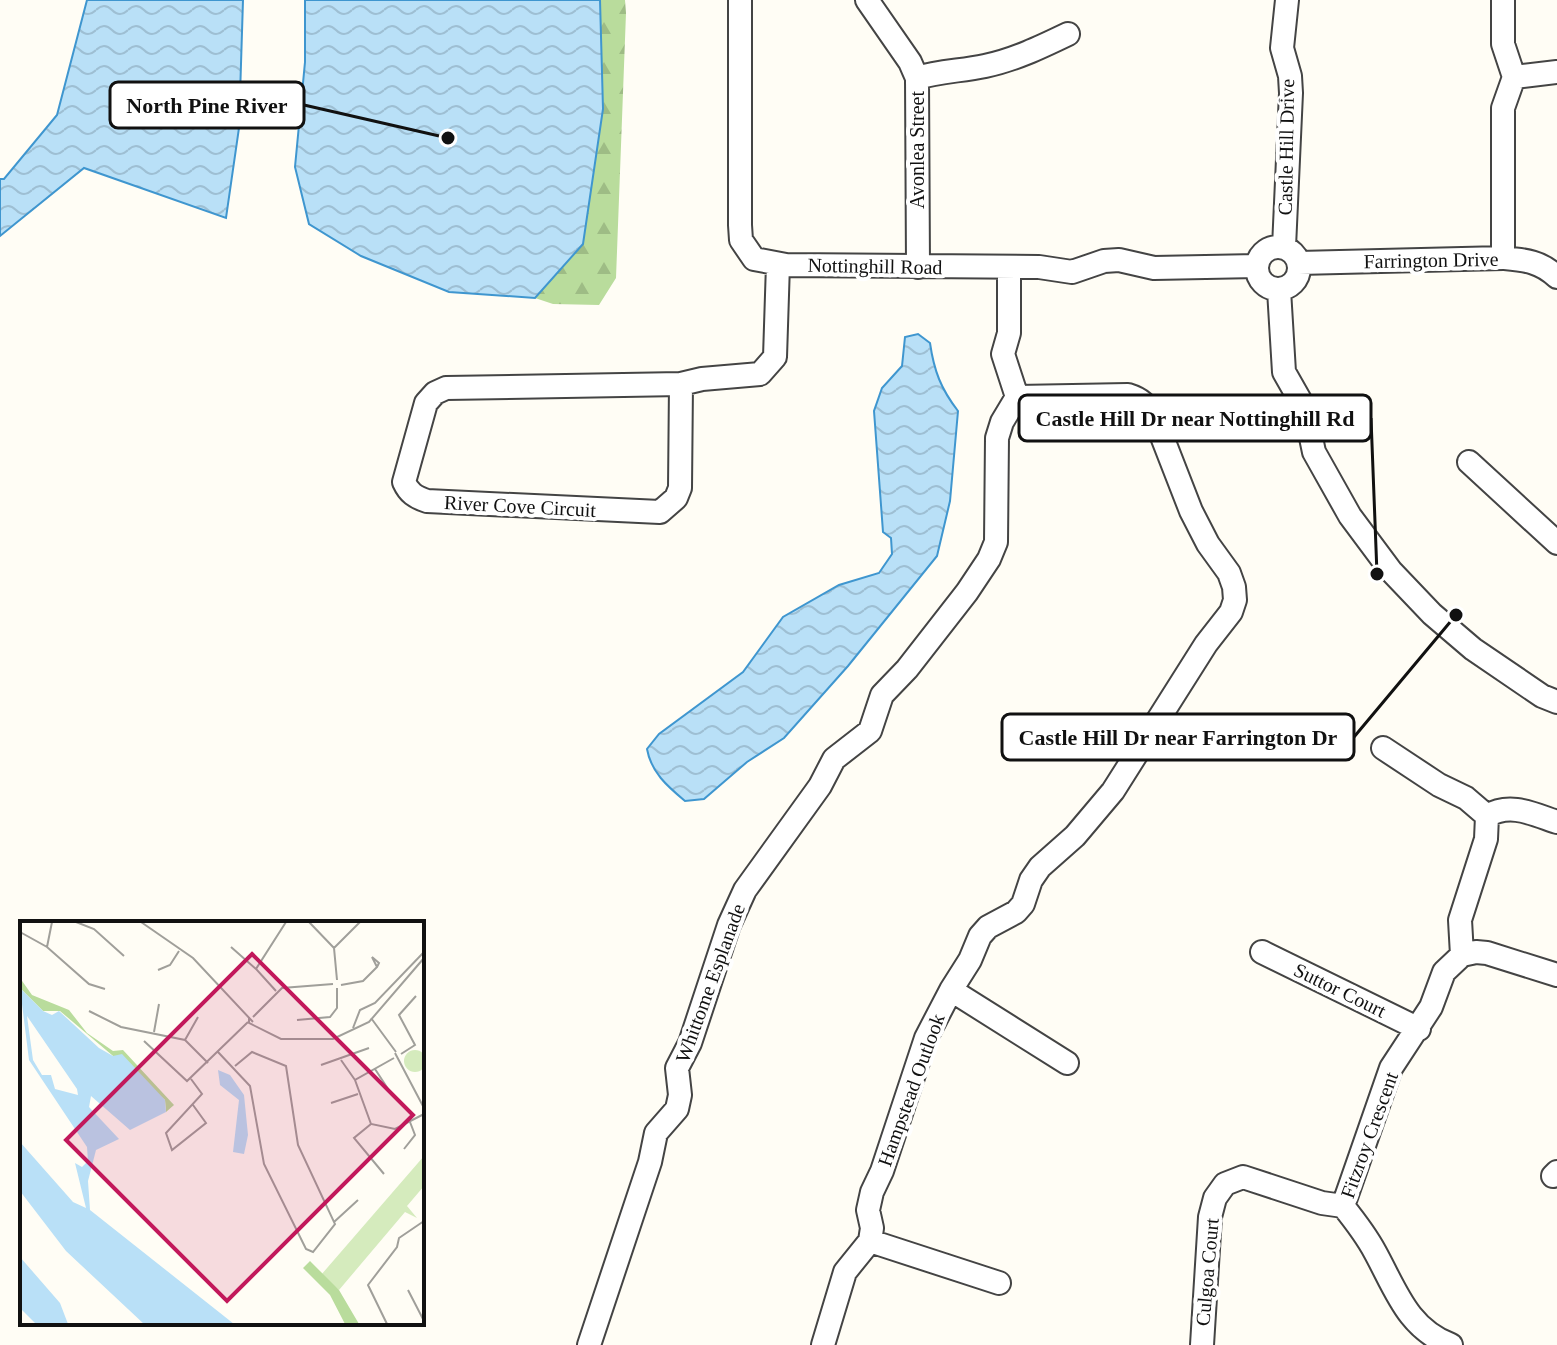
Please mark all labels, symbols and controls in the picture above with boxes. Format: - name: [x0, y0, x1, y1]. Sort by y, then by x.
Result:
- street label: Castle Hill Drive: [1274, 78, 1298, 216]
- callout: North Pine River: [110, 82, 304, 128]
- street label: Avonlea Street: [906, 91, 928, 209]
- text: North Pine River: [126, 93, 288, 118]
- street label: Farrington Drive: [1363, 248, 1499, 273]
- street label: Nottinghill Road: [807, 254, 943, 279]
- callout: Castle Hill Dr near Nottinghill Rd: [1019, 395, 1371, 441]
- text: Castle Hill Dr near Nottinghill Rd: [1036, 406, 1354, 431]
- street label: River Cove Circuit: [443, 491, 597, 521]
- callout: Castle Hill Dr near Farrington Dr: [1002, 714, 1354, 760]
- text: Castle Hill Dr near Farrington Dr: [1019, 725, 1338, 750]
- street label: Whittome Esplanade: [671, 901, 750, 1066]
- inset map: [20, 921, 424, 1325]
- street label: Suttor Court: [1290, 958, 1390, 1022]
- street label: Hampstead Outlook: [873, 1011, 950, 1170]
- street label: Fitzroy Crescent: [1336, 1068, 1403, 1201]
- street label: Culgoa Court: [1191, 1217, 1224, 1327]

